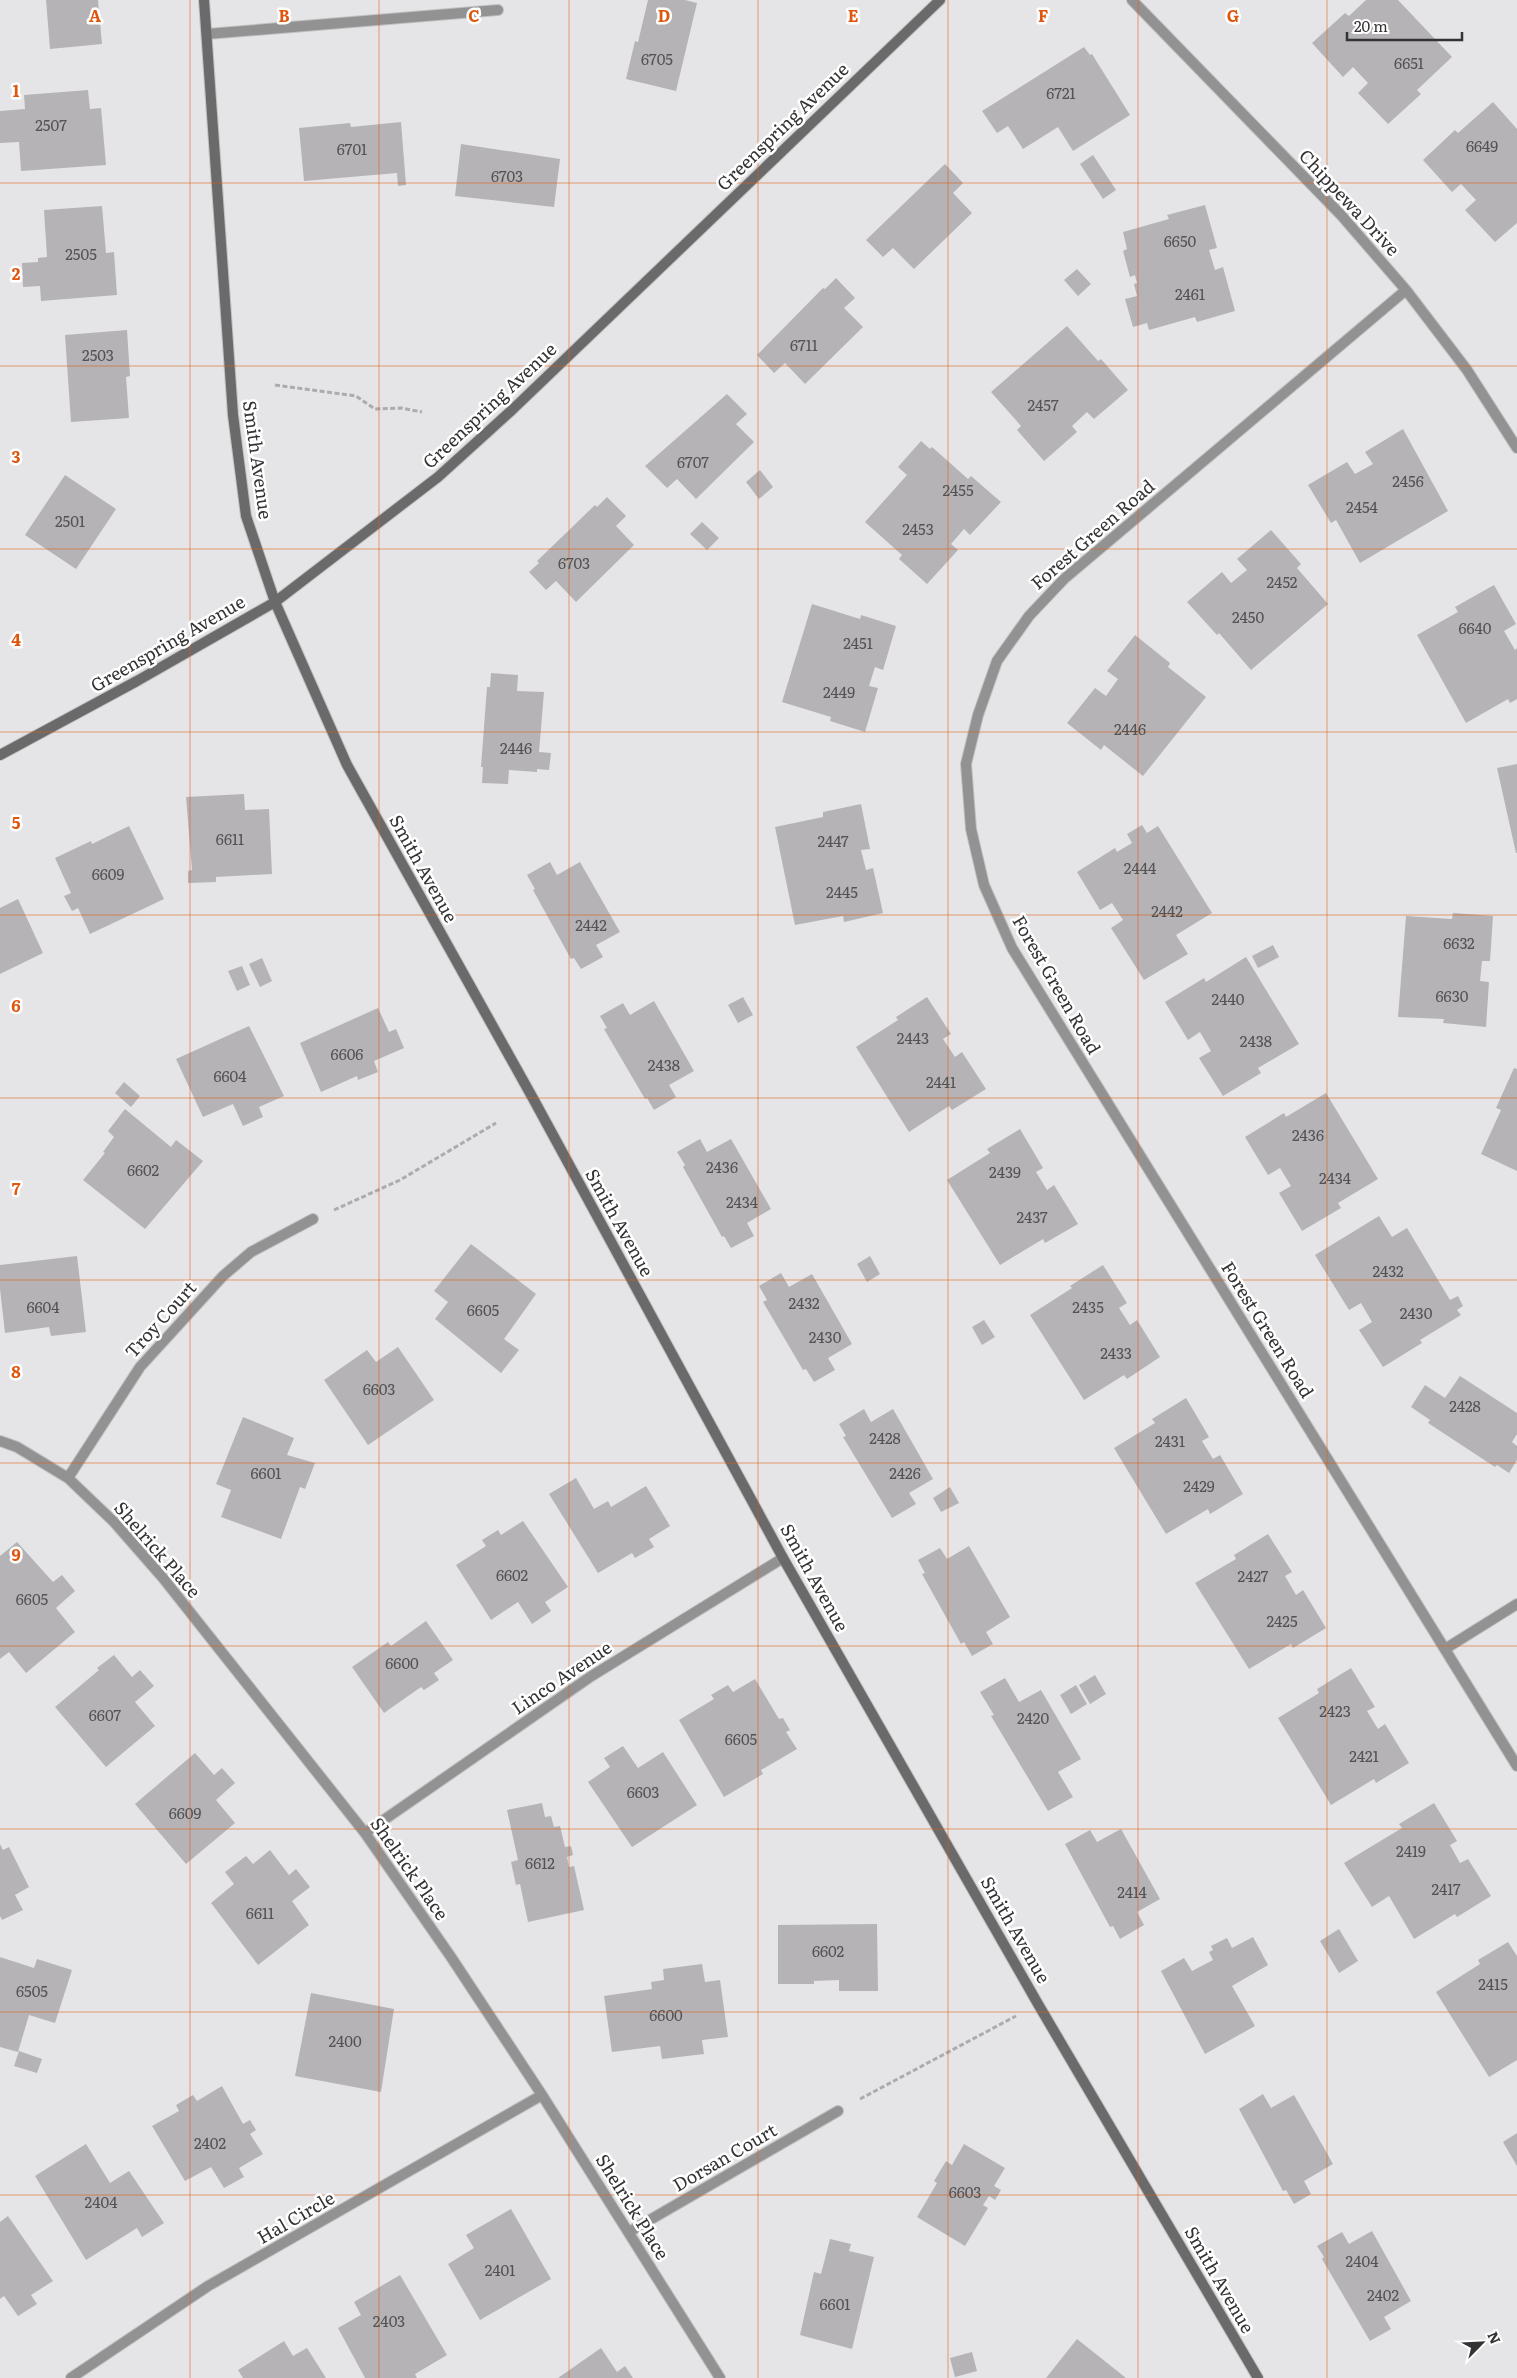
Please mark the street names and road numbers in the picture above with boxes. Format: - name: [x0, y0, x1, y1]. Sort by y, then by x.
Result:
- street label: Greenspring Avenue: [710, 56, 854, 196]
- street label: Chippewa Drive: [1293, 143, 1407, 261]
- street label: Greenspring Avenue: [416, 336, 562, 474]
- street label: Smith Avenue: [237, 399, 280, 521]
- street label: Forest Green Road: [1024, 472, 1160, 595]
- street label: Greenspring Avenue: [85, 587, 250, 698]
- street label: Smith Avenue: [383, 809, 465, 927]
- street label: Forest Green Road: [1006, 910, 1108, 1059]
- street label: Smith Avenue: [579, 1163, 661, 1281]
- street label: Forest Green Road: [1215, 1256, 1321, 1403]
- street label: Troy Court: [118, 1274, 202, 1364]
- street label: Shelrick Place: [109, 1495, 208, 1603]
- street label: Smith Avenue: [774, 1518, 856, 1636]
- street label: Linco Avenue: [506, 1633, 617, 1720]
- street label: Shelrick Place: [365, 1811, 456, 1925]
- street label: Smith Avenue: [975, 1871, 1058, 1988]
- street label: Dorsan Court: [667, 2116, 782, 2197]
- street label: Shelrick Place: [590, 2148, 677, 2264]
- street label: Hal Circle: [252, 2184, 339, 2250]
- street label: Smith Avenue: [1179, 2221, 1262, 2338]

